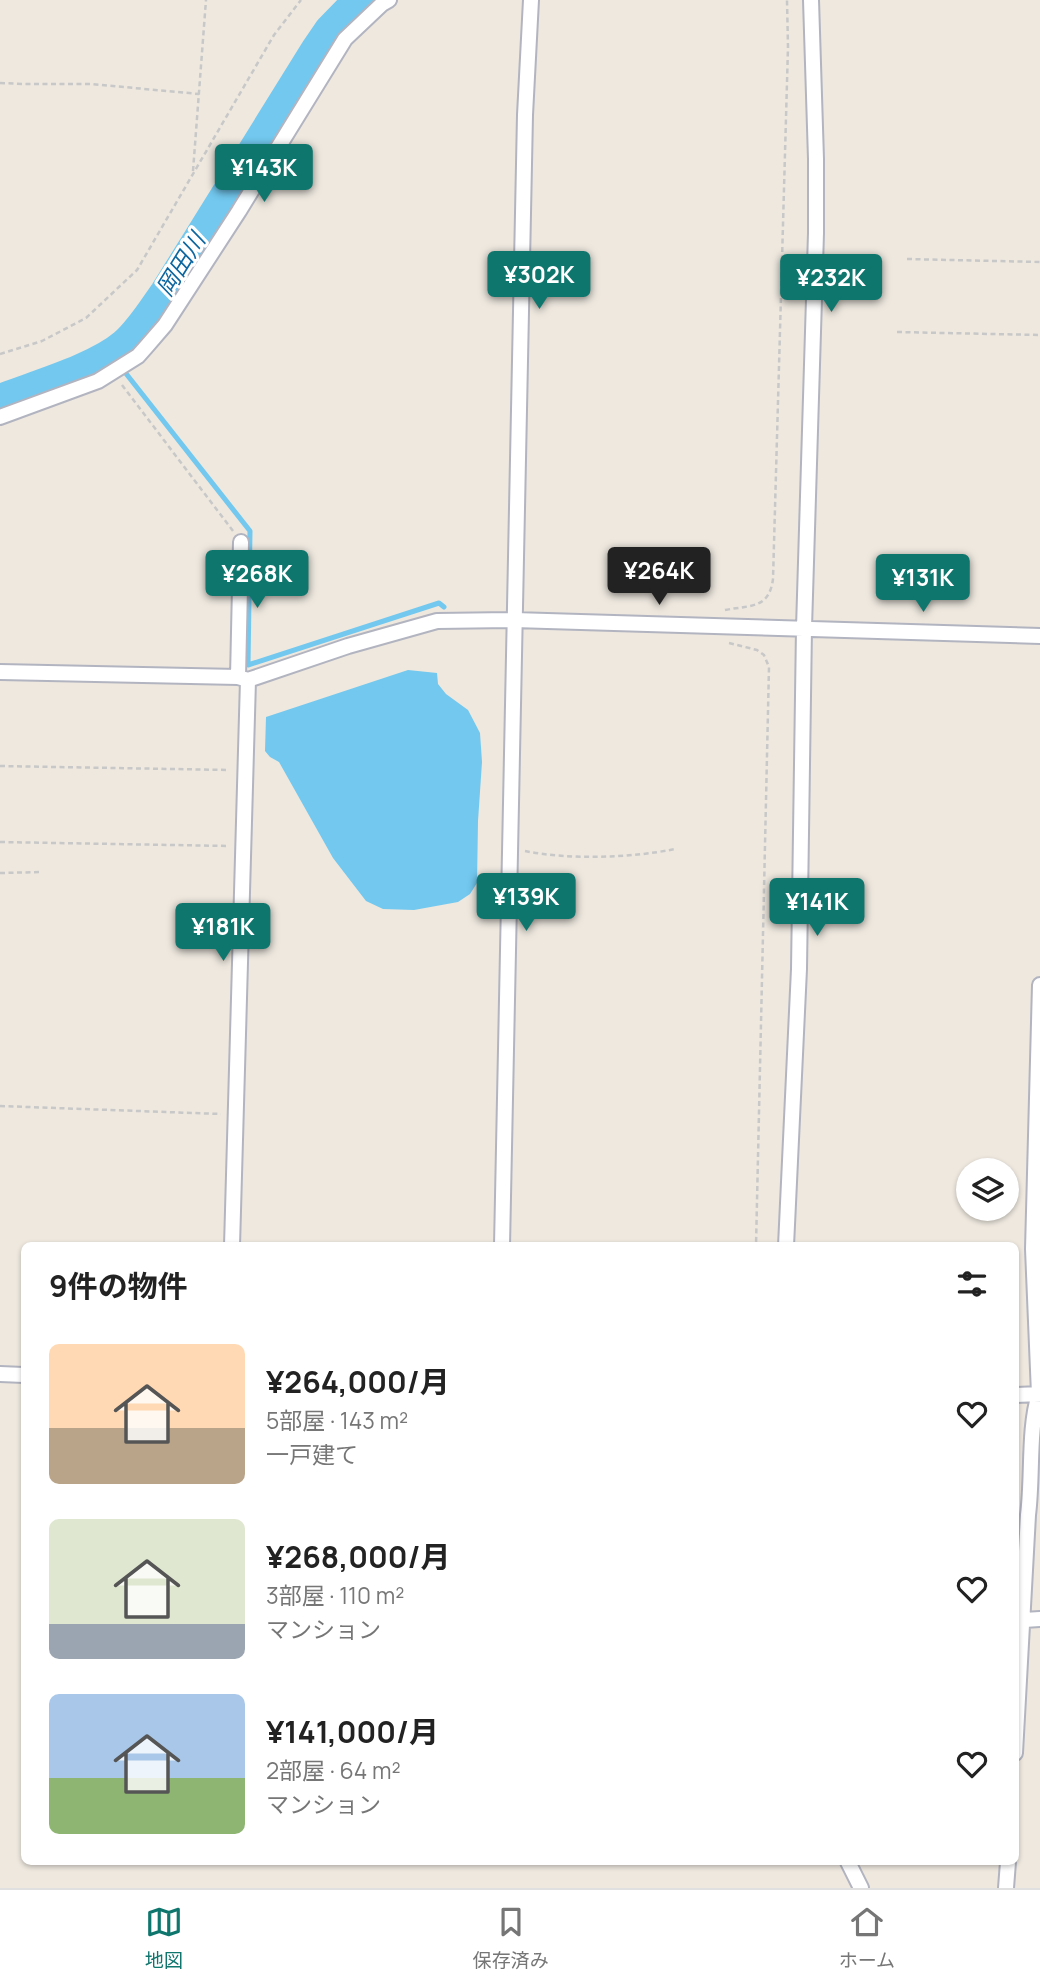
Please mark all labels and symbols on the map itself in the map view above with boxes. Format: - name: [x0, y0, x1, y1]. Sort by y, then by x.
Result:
- pin: ¥143K: [215, 144, 313, 204]
- water label: 岡田川: [148, 224, 213, 302]
- pin: ¥302K: [490, 252, 588, 311]
- pin: ¥232K: [782, 254, 880, 314]
- pin: ¥264K: [610, 548, 708, 607]
- pin: ¥268K: [208, 550, 306, 610]
- pin: ¥131K: [874, 554, 972, 614]
- pin: ¥139K: [477, 874, 575, 933]
- pin: ¥141K: [768, 878, 866, 938]
- pin: ¥181K: [174, 904, 272, 963]

